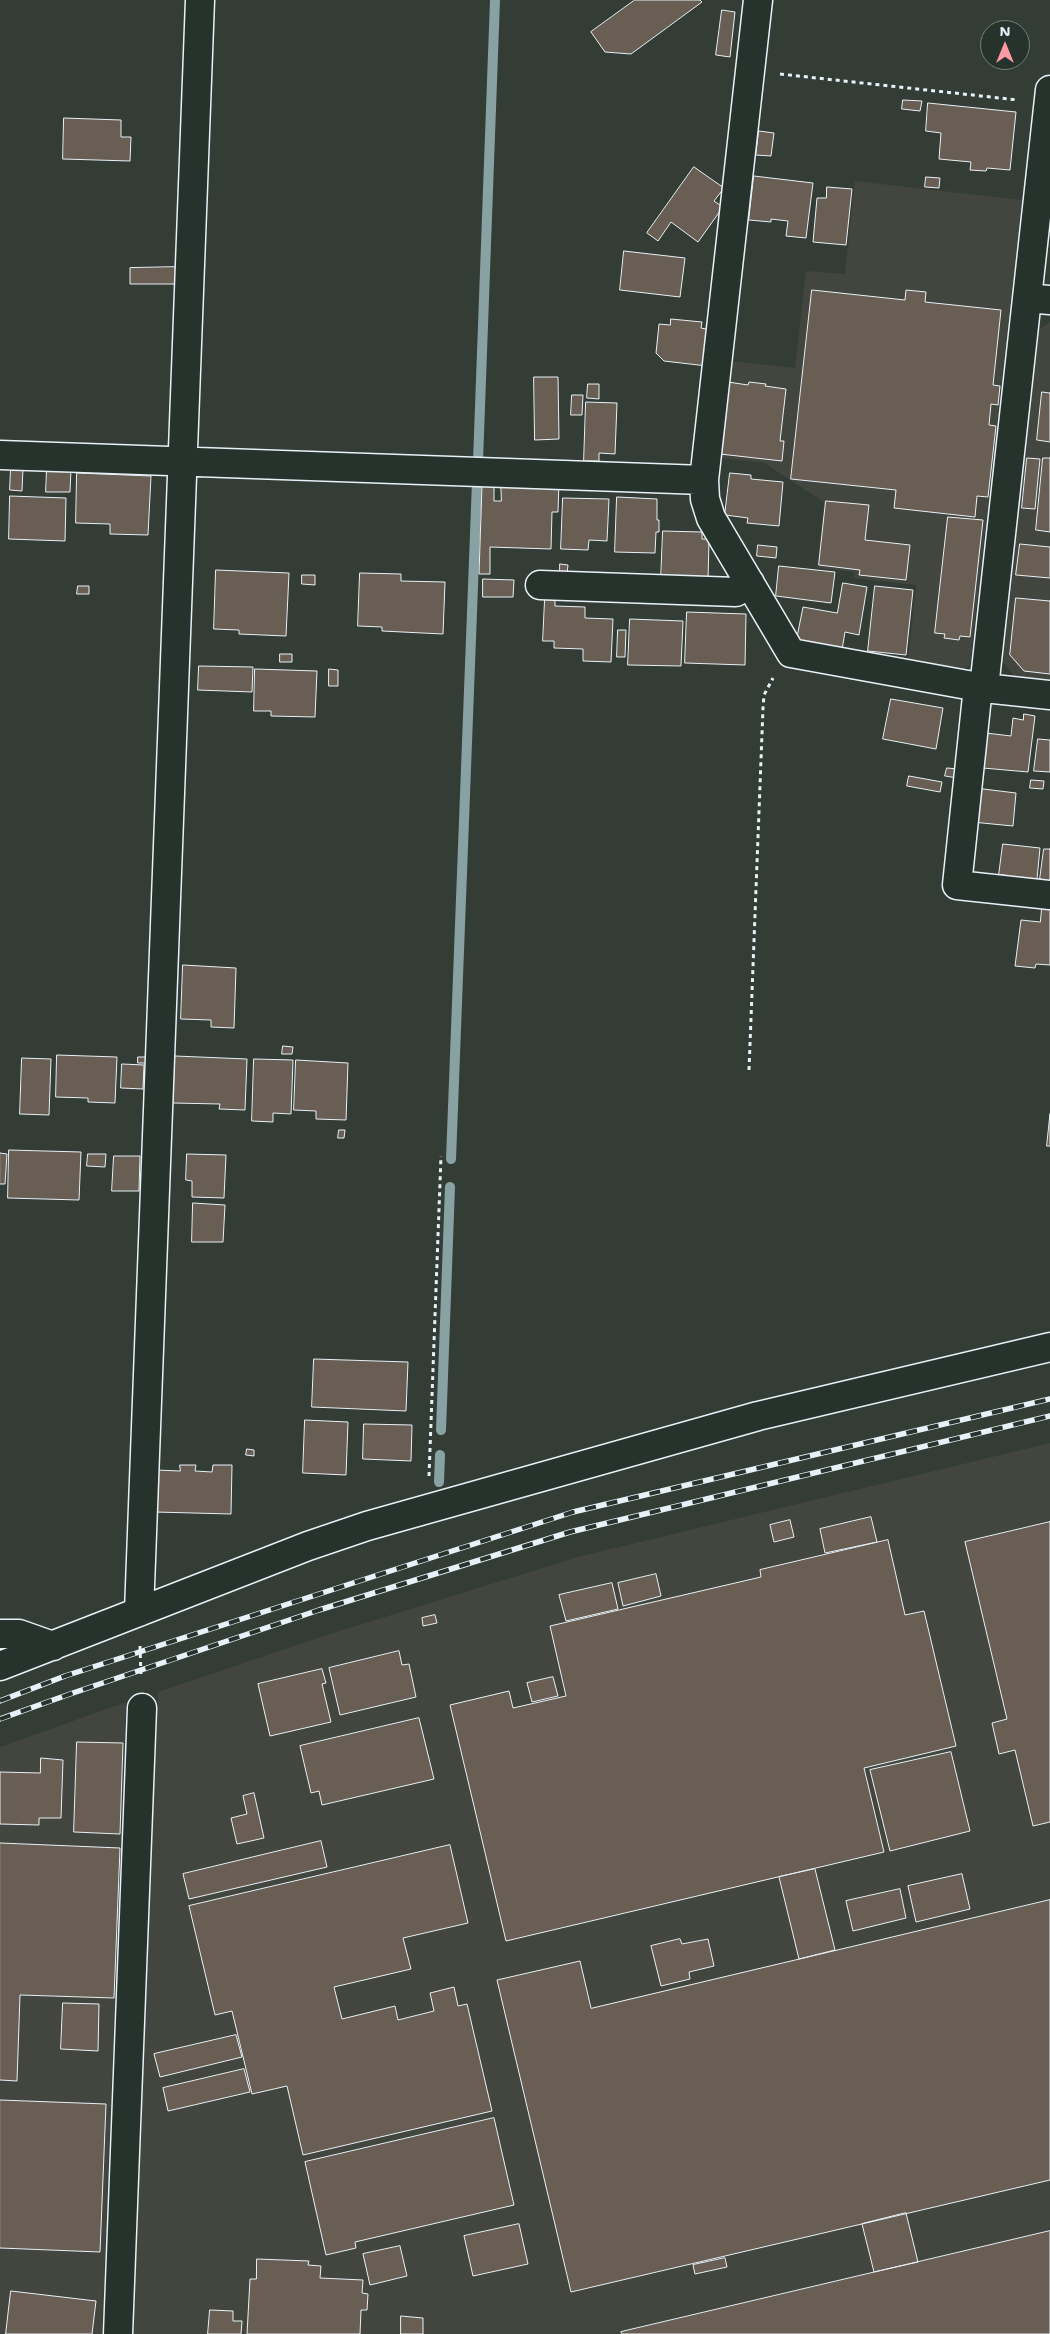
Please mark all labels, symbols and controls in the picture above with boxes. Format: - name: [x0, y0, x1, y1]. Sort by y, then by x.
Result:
- north arrow: [980, 20, 1030, 70]
- text: N: [999, 22, 1011, 40]

